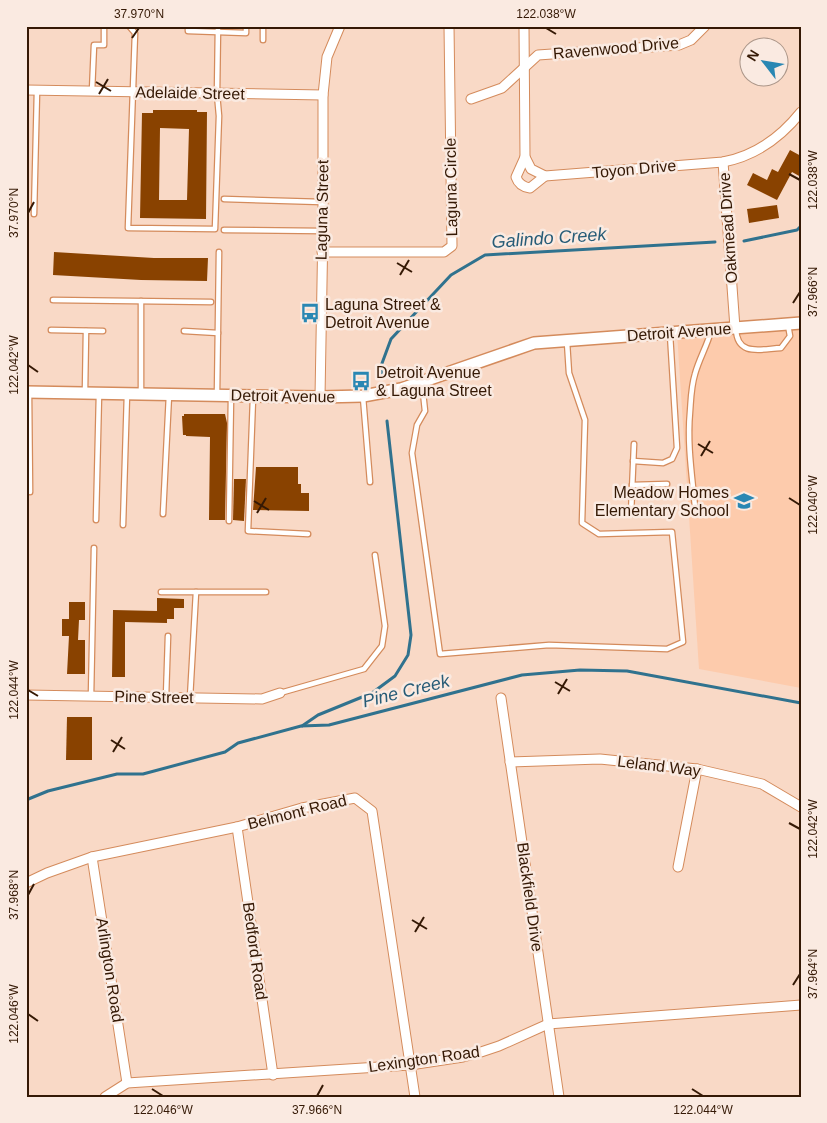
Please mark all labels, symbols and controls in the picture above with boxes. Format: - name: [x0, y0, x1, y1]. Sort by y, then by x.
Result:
- text: 37.970°N: [114, 7, 164, 21]
- text: 122.038°W: [516, 7, 576, 21]
- street label: Ravenwood Drive: [552, 34, 680, 62]
- north arrow: [740, 38, 790, 88]
- text: N: [743, 47, 762, 64]
- street label: Adelaide Street: [135, 84, 245, 102]
- street label: Laguna Circle: [442, 137, 460, 237]
- text: 122.038°W: [806, 150, 820, 210]
- street label: Toyon Drive: [591, 157, 677, 181]
- street label: Laguna Street: [313, 159, 331, 260]
- street label: Oakmead Drive: [716, 172, 740, 284]
- text: 37.970°N: [7, 188, 21, 238]
- water label: Galindo Creek: [491, 224, 608, 252]
- text: 37.966°N: [806, 267, 820, 317]
- place label: Laguna Street & Detroit Avenue: [325, 296, 441, 331]
- bus stop icon: Laguna Street & Detroit Avenue: [299, 302, 321, 324]
- street label: Detroit Avenue: [626, 320, 732, 344]
- text: 122.042°W: [7, 335, 21, 395]
- place label: Detroit Avenue & Laguna Street: [376, 364, 492, 399]
- bus stop icon: Detroit Avenue & Laguna Street: [350, 370, 372, 392]
- street label: Detroit Avenue: [231, 387, 336, 405]
- text: 122.040°W: [806, 475, 820, 535]
- place label: Meadow Homes Elementary School: [595, 484, 729, 519]
- school or university icon: Meadow Homes Elementary School: [733, 490, 755, 512]
- text: 122.044°W: [7, 660, 21, 720]
- water label: Pine Creek: [360, 670, 453, 711]
- street label: Pine Street: [114, 688, 194, 706]
- street label: Leland Way: [616, 752, 702, 780]
- street label: Belmont Road: [246, 791, 348, 833]
- text: 122.042°W: [806, 799, 820, 859]
- street label: Blackfield Drive: [514, 841, 546, 953]
- text: 37.968°N: [7, 870, 21, 920]
- street label: Bedford Road: [240, 901, 270, 1001]
- street label: Arlington Road: [93, 916, 127, 1024]
- text: 37.964°N: [806, 949, 820, 999]
- text: 122.046°W: [7, 984, 21, 1044]
- street label: Lexington Road: [367, 1043, 481, 1075]
- text: 122.046°W: [133, 1103, 193, 1117]
- text: 37.966°N: [292, 1103, 342, 1117]
- text: 122.044°W: [673, 1103, 733, 1117]

